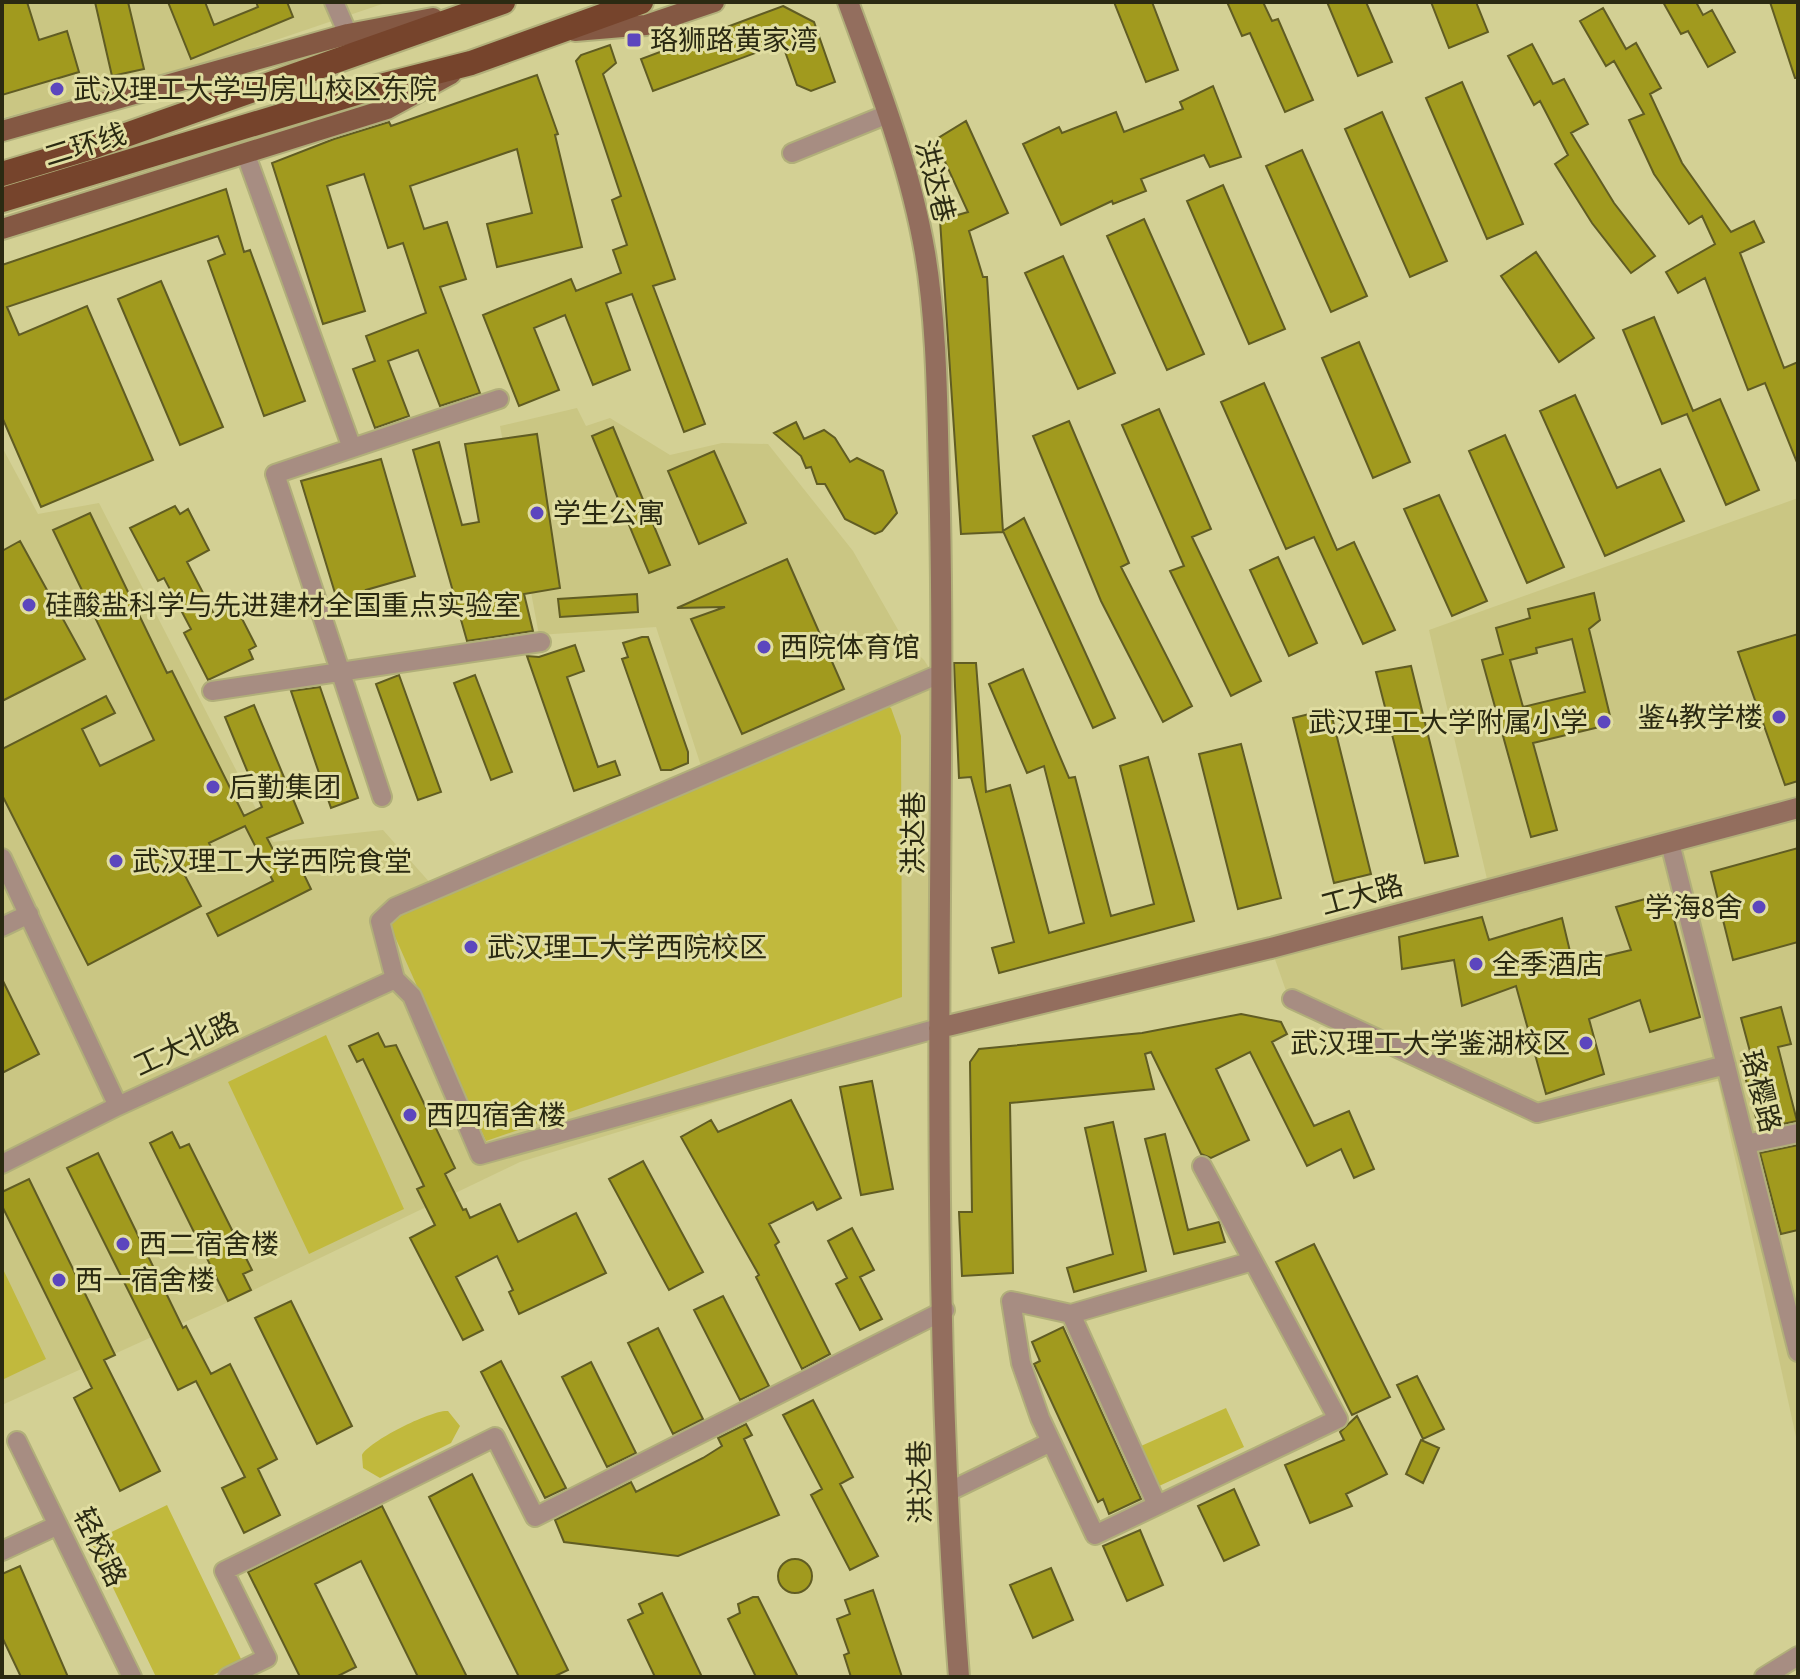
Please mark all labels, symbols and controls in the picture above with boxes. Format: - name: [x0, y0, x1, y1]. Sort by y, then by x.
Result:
- place label: 珞狮路黄家湾: [650, 24, 818, 57]
- marker: 珞狮路黄家湾: [625, 31, 643, 49]
- place label: 武汉理工大学马房山校区东院: [73, 73, 437, 106]
- marker: 武汉理工大学马房山校区东院: [48, 80, 66, 98]
- street label: 二环线: [40, 117, 130, 173]
- street label: 洪达巷: [909, 136, 961, 226]
- place label: 学生公寓: [553, 497, 665, 530]
- marker: 学生公寓: [528, 504, 546, 522]
- place label: 硅酸盐科学与先进建材全国重点实验室: [45, 589, 521, 622]
- marker: 硅酸盐科学与先进建材全国重点实验室: [20, 596, 38, 614]
- place label: 西院体育馆: [780, 631, 920, 664]
- marker: 西院体育馆: [755, 638, 773, 656]
- place label: 鉴4教学楼: [1637, 701, 1763, 734]
- place label: 武汉理工大学附属小学: [1308, 706, 1588, 739]
- marker: 鉴4教学楼: [1770, 708, 1788, 726]
- marker: 武汉理工大学附属小学: [1595, 713, 1613, 731]
- place label: 后勤集团: [229, 771, 341, 804]
- marker: 后勤集团: [204, 778, 222, 796]
- street label: 洪达巷: [897, 791, 930, 875]
- place label: 武汉理工大学西院食堂: [132, 845, 412, 878]
- marker: 武汉理工大学西院食堂: [107, 852, 125, 870]
- street label: 工大路: [1317, 868, 1407, 922]
- place label: 学海8舍: [1645, 891, 1743, 924]
- marker: 学海8舍: [1750, 898, 1768, 916]
- place label: 武汉理工大学西院校区: [487, 931, 767, 964]
- marker: 武汉理工大学西院校区: [462, 938, 480, 956]
- place label: 全季酒店: [1492, 948, 1604, 981]
- marker: 全季酒店: [1467, 955, 1485, 973]
- street label: 工大北路: [128, 1005, 244, 1083]
- place label: 武汉理工大学鉴湖校区: [1290, 1027, 1570, 1060]
- marker: 武汉理工大学鉴湖校区: [1577, 1034, 1595, 1052]
- street label: 珞樱路: [1735, 1046, 1787, 1136]
- place label: 西四宿舍楼: [426, 1099, 566, 1132]
- marker: 西四宿舍楼: [401, 1106, 419, 1124]
- place label: 西二宿舍楼: [139, 1228, 279, 1261]
- marker: 西二宿舍楼: [114, 1235, 132, 1253]
- place label: 西一宿舍楼: [75, 1264, 215, 1297]
- marker: 西一宿舍楼: [50, 1271, 68, 1289]
- street label: 洪达巷: [903, 1440, 937, 1524]
- street label: 轻校路: [67, 1502, 133, 1592]

